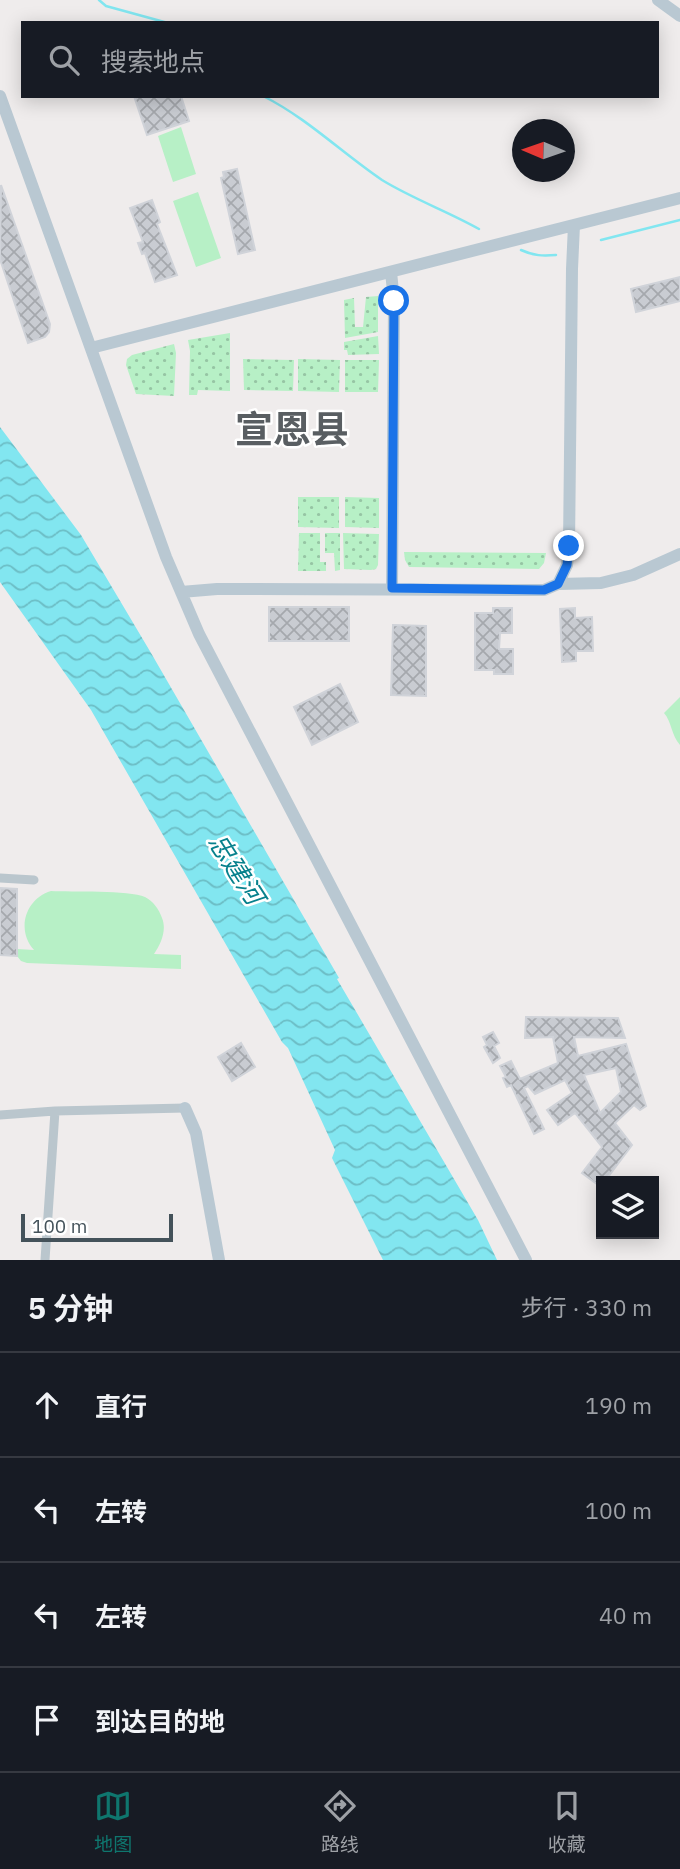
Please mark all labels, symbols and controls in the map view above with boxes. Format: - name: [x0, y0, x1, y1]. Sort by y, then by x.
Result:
- search box: [21, 21, 659, 98]
- icon: search: [45, 41, 83, 79]
- text: 搜索地点: [101, 44, 205, 78]
- north arrow: [512, 119, 575, 182]
- route start: [378, 285, 409, 316]
- district label: 宣恩县: [235, 404, 349, 453]
- route end: [553, 530, 584, 561]
- water label: 忠建河: [201, 826, 275, 915]
- map controls: [596, 1176, 659, 1239]
- button: layers: [596, 1176, 659, 1239]
- scale bar: [21, 1211, 173, 1243]
- text: 100 m: [32, 1214, 87, 1238]
- text: 5 分钟: [28, 1288, 113, 1327]
- text: 步行 · 330 m: [521, 1292, 652, 1322]
- icon: ahead: [28, 1386, 66, 1424]
- text: 直行: [95, 1389, 147, 1423]
- text: 190 m: [585, 1390, 652, 1420]
- icon: left: [28, 1491, 66, 1529]
- text: 左转: [95, 1494, 147, 1528]
- text: 100 m: [585, 1495, 652, 1525]
- icon: left: [28, 1596, 66, 1634]
- text: 左转: [95, 1599, 147, 1633]
- text: 40 m: [599, 1600, 652, 1630]
- icon: arrive: [28, 1701, 66, 1739]
- text: 到达目的地: [95, 1704, 225, 1738]
- tab: 地图: [94, 1787, 132, 1856]
- tab: 路线: [321, 1787, 359, 1856]
- tab: 收藏: [548, 1787, 586, 1856]

